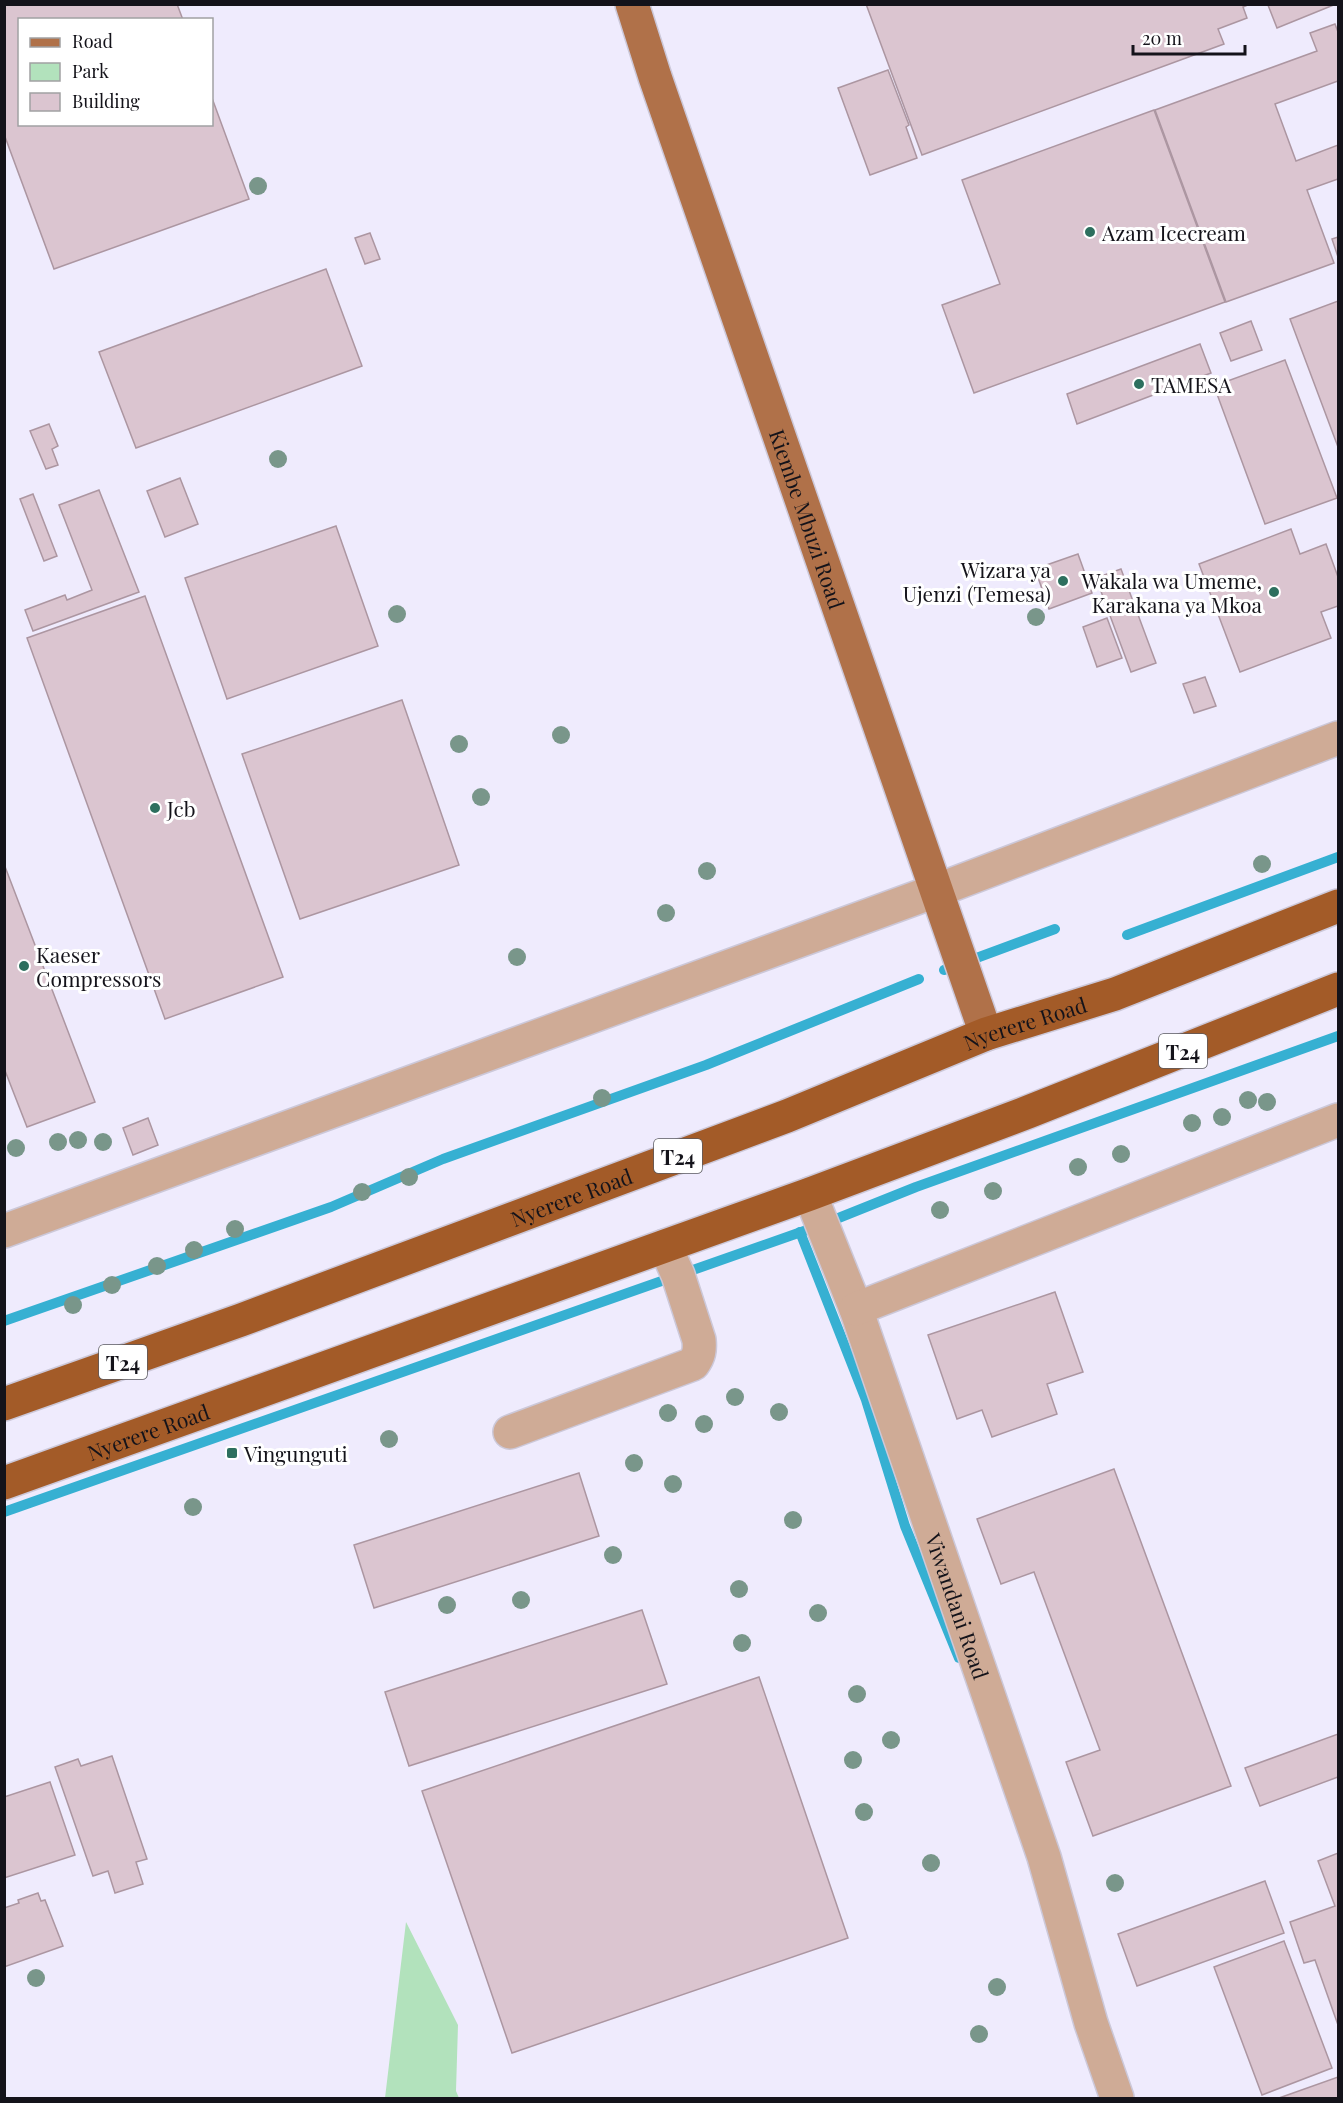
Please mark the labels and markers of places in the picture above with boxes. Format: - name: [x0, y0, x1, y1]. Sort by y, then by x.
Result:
- place label: Azam Icecream: [1101, 218, 1246, 246]
- marker: Azam Icecream: [1083, 225, 1097, 239]
- place label: TAMESA: [1151, 370, 1232, 398]
- marker: TAMESA: [1132, 377, 1146, 391]
- place label: Wizara ya Ujenzi (Temesa): [903, 555, 1052, 607]
- place label: Wakala wa Umeme, Karakana ya Mkoa: [1080, 566, 1263, 618]
- marker: Wizara ya Ujenzi (Temesa): [1056, 574, 1070, 588]
- marker: Wakala wa Umeme, Karakana ya Mkoa: [1267, 585, 1281, 599]
- place label: Jcb: [166, 794, 196, 822]
- marker: Jcb: [148, 801, 162, 815]
- place label: Kaeser Compressors: [36, 940, 161, 992]
- marker: Kaeser Compressors: [17, 959, 31, 973]
- place label: Vingunguti: [243, 1439, 348, 1467]
- marker: Vingunguti: [225, 1446, 239, 1460]

